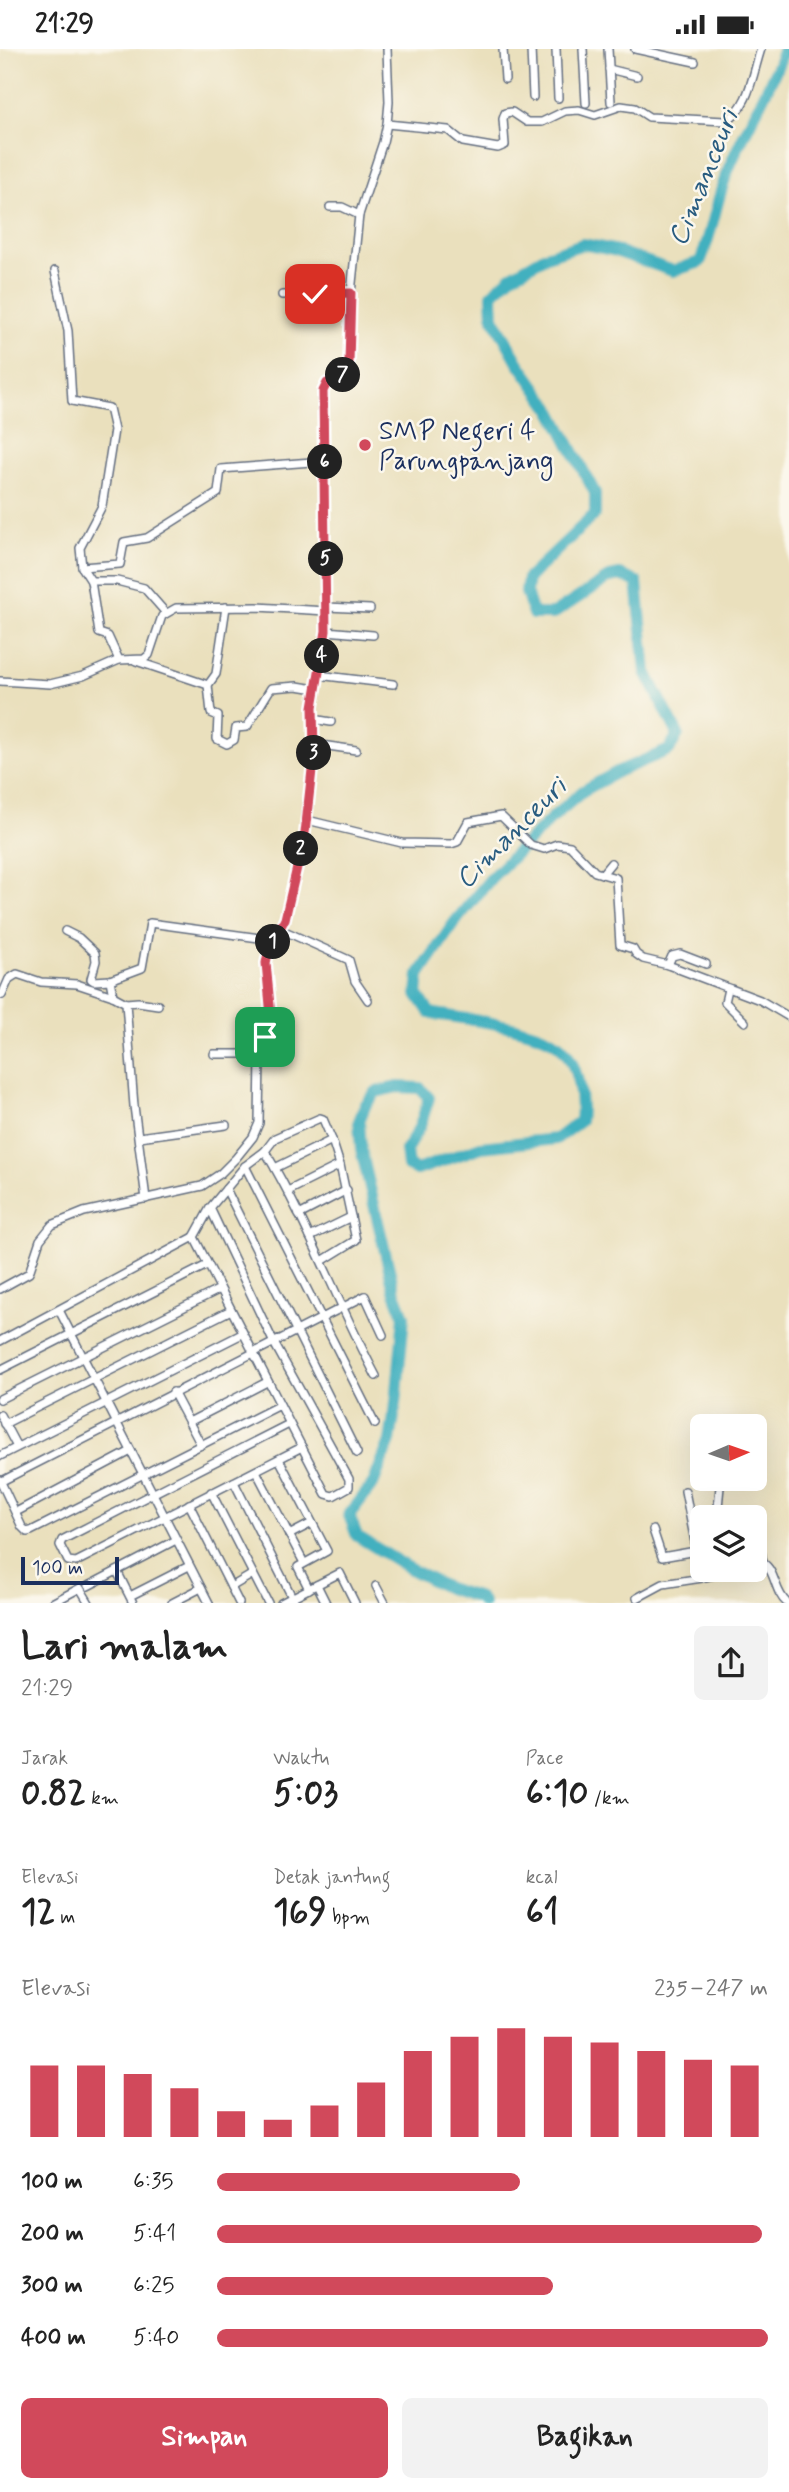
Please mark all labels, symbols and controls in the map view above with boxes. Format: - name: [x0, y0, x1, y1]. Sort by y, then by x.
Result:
- text: 21:29: [35, 8, 94, 42]
- water label: Cimanceuri: [660, 102, 749, 252]
- pin: [285, 264, 345, 324]
- icon: check: [296, 275, 334, 313]
- pin: 7: [326, 357, 360, 393]
- text: 7: [337, 362, 348, 387]
- place label: SMP Negeri 4 Parungpanjang: [379, 415, 553, 481]
- marker: SMP Negeri 4 Parungpanjang: [357, 437, 373, 453]
- pin: 6: [308, 445, 342, 479]
- text: 6: [320, 449, 329, 474]
- pin: 5: [308, 541, 344, 577]
- text: 5: [320, 546, 331, 571]
- pin: 4: [304, 639, 340, 673]
- text: 4: [316, 643, 327, 668]
- pin: 3: [296, 735, 332, 771]
- text: 3: [309, 740, 318, 765]
- water label: Cimanceuri: [448, 768, 577, 898]
- pin: 2: [284, 831, 318, 867]
- text: 2: [296, 836, 305, 861]
- pin: 1: [256, 925, 290, 959]
- text: 1: [268, 929, 277, 954]
- pin: [235, 1007, 295, 1067]
- icon: arrive: [246, 1018, 284, 1056]
- north arrow: [690, 1414, 766, 1491]
- map controls: [690, 1414, 767, 1582]
- button: layers: [690, 1505, 767, 1582]
- scale bar: [21, 1554, 119, 1586]
- text: 100 m: [32, 1556, 83, 1581]
- text: Lari malam: [21, 1623, 228, 1672]
- button: share: [694, 1626, 768, 1700]
- text: 21:29: [21, 1674, 73, 1704]
- text: Jarak: [21, 1746, 68, 1771]
- text: Waktu: [273, 1746, 329, 1771]
- text: Pace: [526, 1746, 563, 1771]
- text: 0.82: [21, 1771, 86, 1817]
- text: 5:03: [273, 1771, 338, 1817]
- text: 6:10: [526, 1771, 589, 1817]
- text: km: [86, 1786, 119, 1811]
- text: /km: [589, 1786, 630, 1811]
- text: Elevasi: [21, 1865, 78, 1890]
- text: Detak jantung: [273, 1865, 390, 1890]
- text: kcal: [526, 1865, 558, 1890]
- text: 12: [21, 1890, 55, 1936]
- text: 169: [273, 1890, 327, 1936]
- text: 61: [526, 1890, 559, 1936]
- text: m: [55, 1905, 75, 1930]
- text: bpm: [327, 1905, 370, 1930]
- text: Elevasi: [21, 1974, 90, 2004]
- text: 235–247 m: [654, 1974, 768, 2004]
- text: 100 m: [21, 2167, 83, 2197]
- text: 6:35: [133, 2167, 174, 2197]
- text: 200 m: [21, 2219, 84, 2249]
- text: 5:41: [133, 2219, 176, 2249]
- text: 300 m: [21, 2271, 83, 2301]
- text: 6:25: [133, 2271, 174, 2301]
- text: 400 m: [21, 2323, 86, 2353]
- text: 5:40: [133, 2323, 179, 2353]
- button: Simpan: [21, 2398, 388, 2478]
- button: Bagikan: [402, 2398, 768, 2478]

